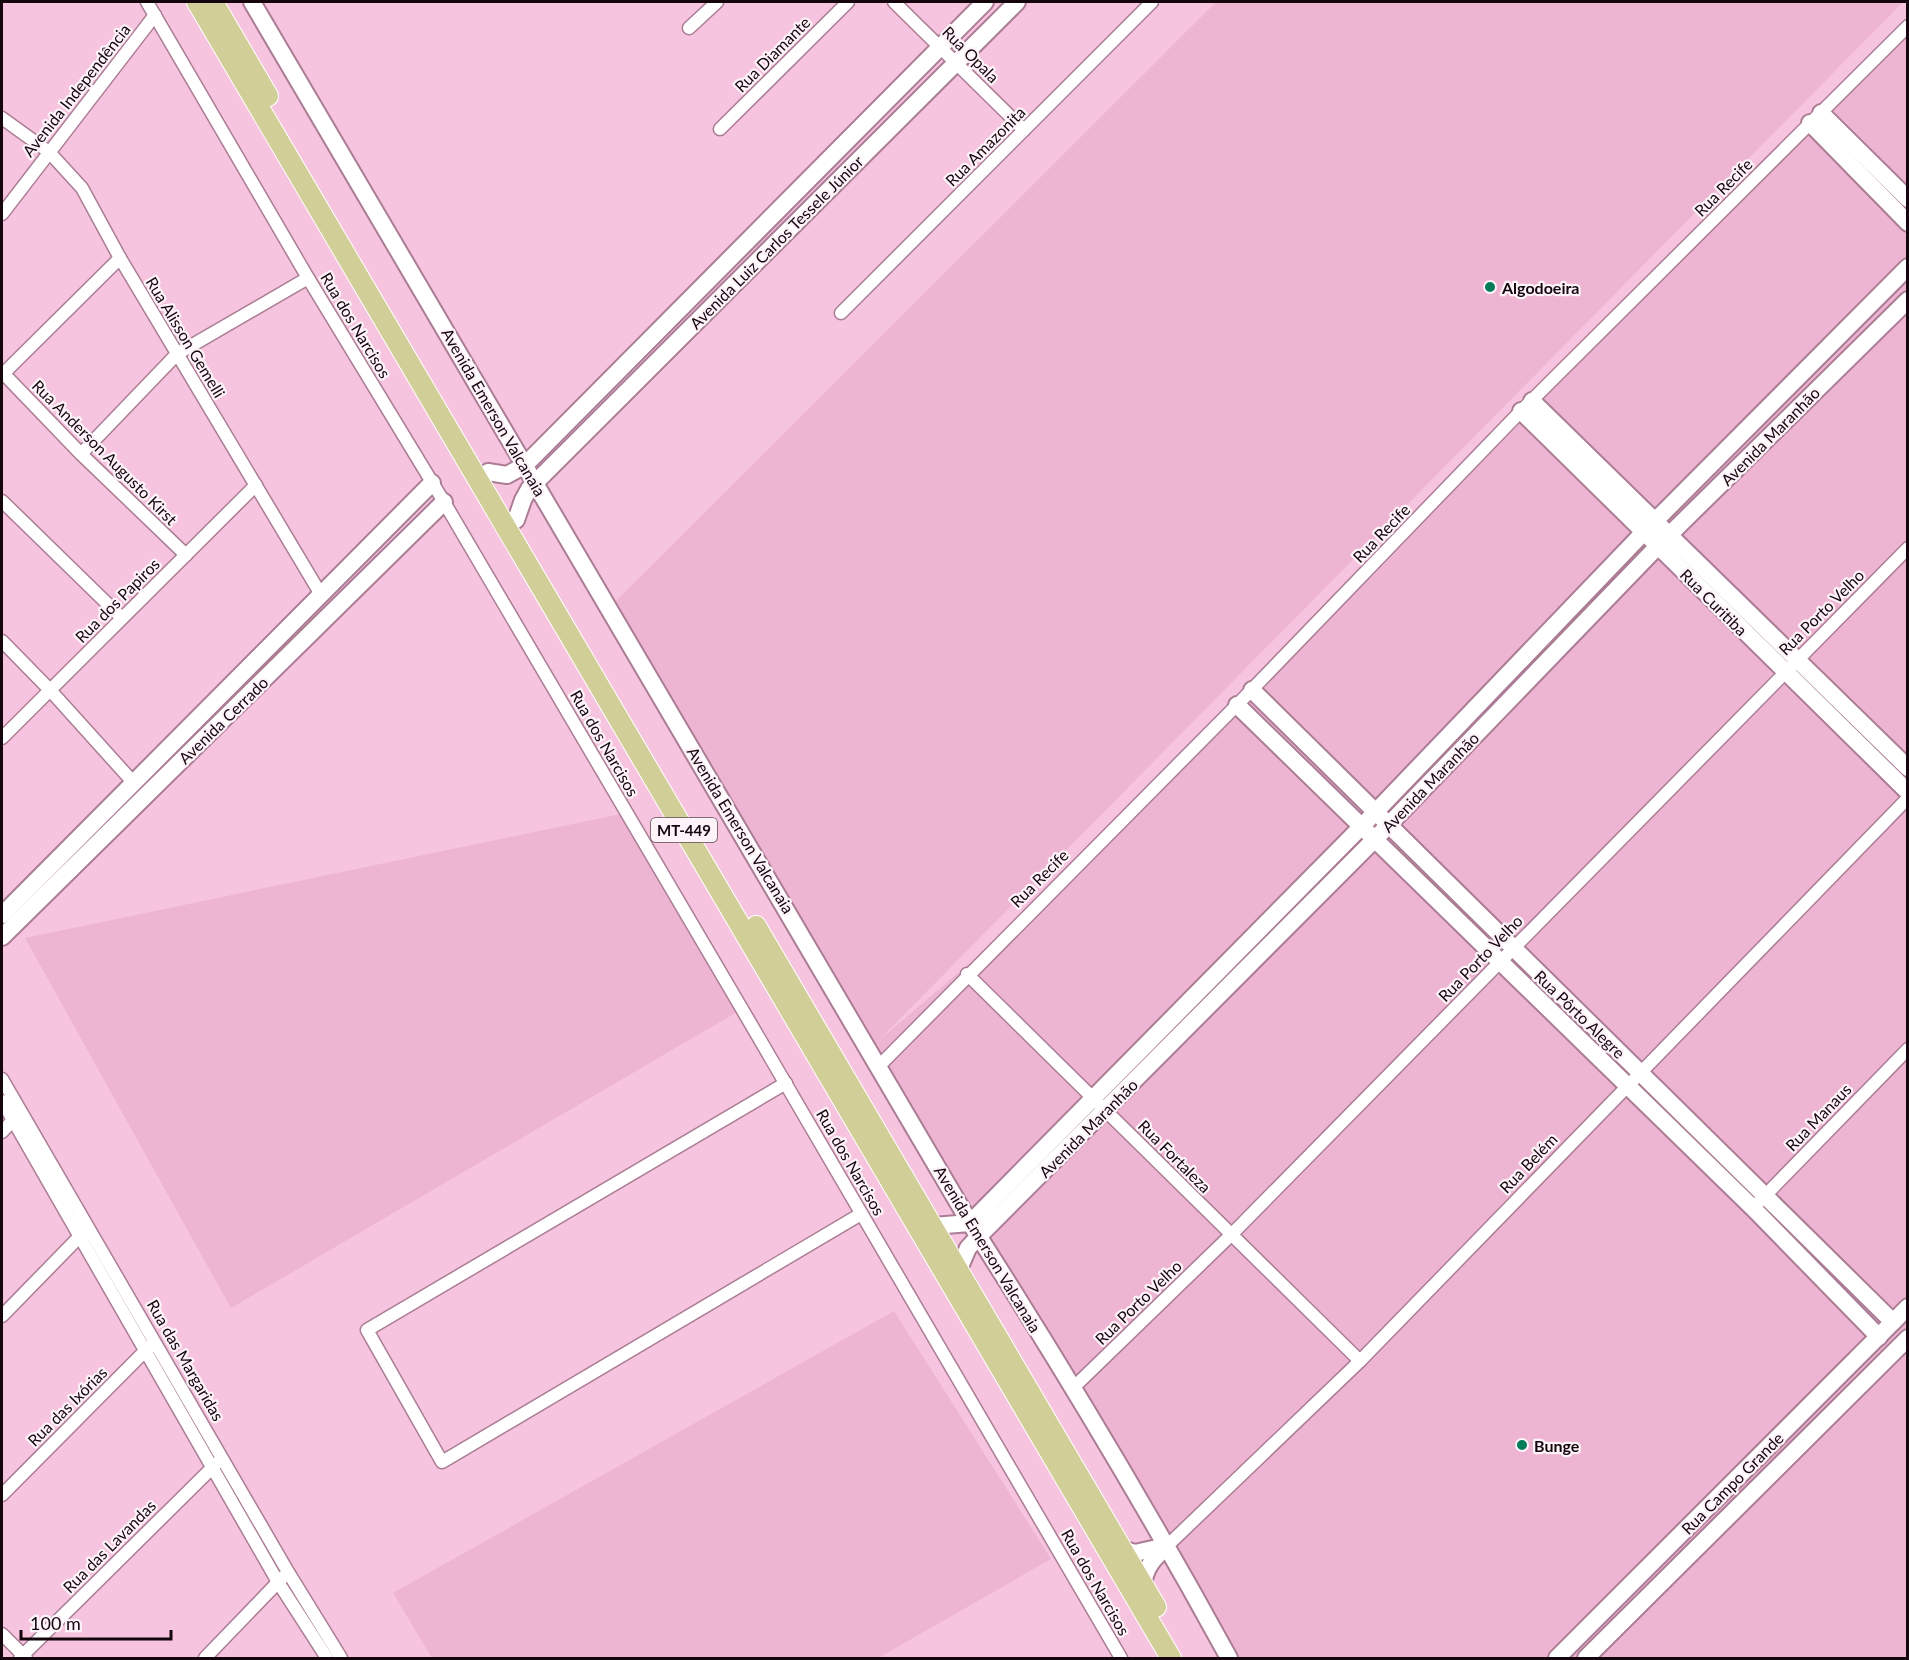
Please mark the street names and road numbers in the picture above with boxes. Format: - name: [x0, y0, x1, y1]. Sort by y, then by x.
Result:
- street label: Rua Diamante: [730, 12, 814, 96]
- street label: Avenida Independência: [18, 20, 134, 160]
- street label: Rua Opala: [939, 22, 1003, 86]
- street label: Rua Amazonita: [941, 102, 1029, 190]
- street label: Avenida Luiz Carlos Tessele Júnior: [685, 151, 867, 333]
- street label: Rua Recife: [1690, 154, 1756, 220]
- street label: Rua dos Narcisos: [317, 269, 395, 381]
- street label: Rua Alisson Gemelli: [142, 273, 230, 401]
- street label: Avenida Emerson Valcanaia: [438, 325, 550, 499]
- street label: Rua Anderson Augusto Kirst: [29, 376, 182, 529]
- street label: Avenida Maranhão: [1717, 383, 1823, 489]
- street label: Rua Recife: [1349, 500, 1413, 566]
- street label: Rua dos Papiros: [71, 554, 163, 646]
- street label: Rua Curitiba: [1677, 565, 1751, 639]
- street label: Rua Porto Velho: [1774, 565, 1868, 659]
- street label: Avenida Cerrado: [174, 673, 272, 767]
- street label: Rua dos Narcisos: [567, 686, 643, 800]
- street label: Avenida Maranhão: [1377, 728, 1483, 836]
- street label: Avenida Emerson Valcanaia: [684, 743, 798, 917]
- road number: MT-449: [651, 818, 717, 842]
- street label: Rua Recife: [1006, 845, 1072, 911]
- street label: Rua Porto Velho: [1434, 911, 1526, 1005]
- street label: Rua Pôrto Alegre: [1531, 966, 1629, 1062]
- street label: Avenida Maranhão: [1035, 1075, 1141, 1181]
- street label: Rua Manaus: [1781, 1079, 1855, 1155]
- street label: Rua dos Narcisos: [813, 1105, 889, 1219]
- street label: Rua Fortaleza: [1135, 1116, 1215, 1196]
- street label: Rua Belém: [1495, 1130, 1561, 1196]
- street label: Avenida Emerson Valcanaia: [931, 1162, 1045, 1336]
- street label: Rua Porto Velho: [1091, 1256, 1185, 1348]
- street label: Rua das Margaridas: [144, 1296, 228, 1424]
- street label: Rua das Ixórias: [23, 1362, 111, 1450]
- street label: Rua Campo Grande: [1677, 1428, 1787, 1538]
- street label: Rua das Lavandas: [59, 1496, 159, 1596]
- street label: Rua dos Narcisos: [1058, 1525, 1134, 1639]

